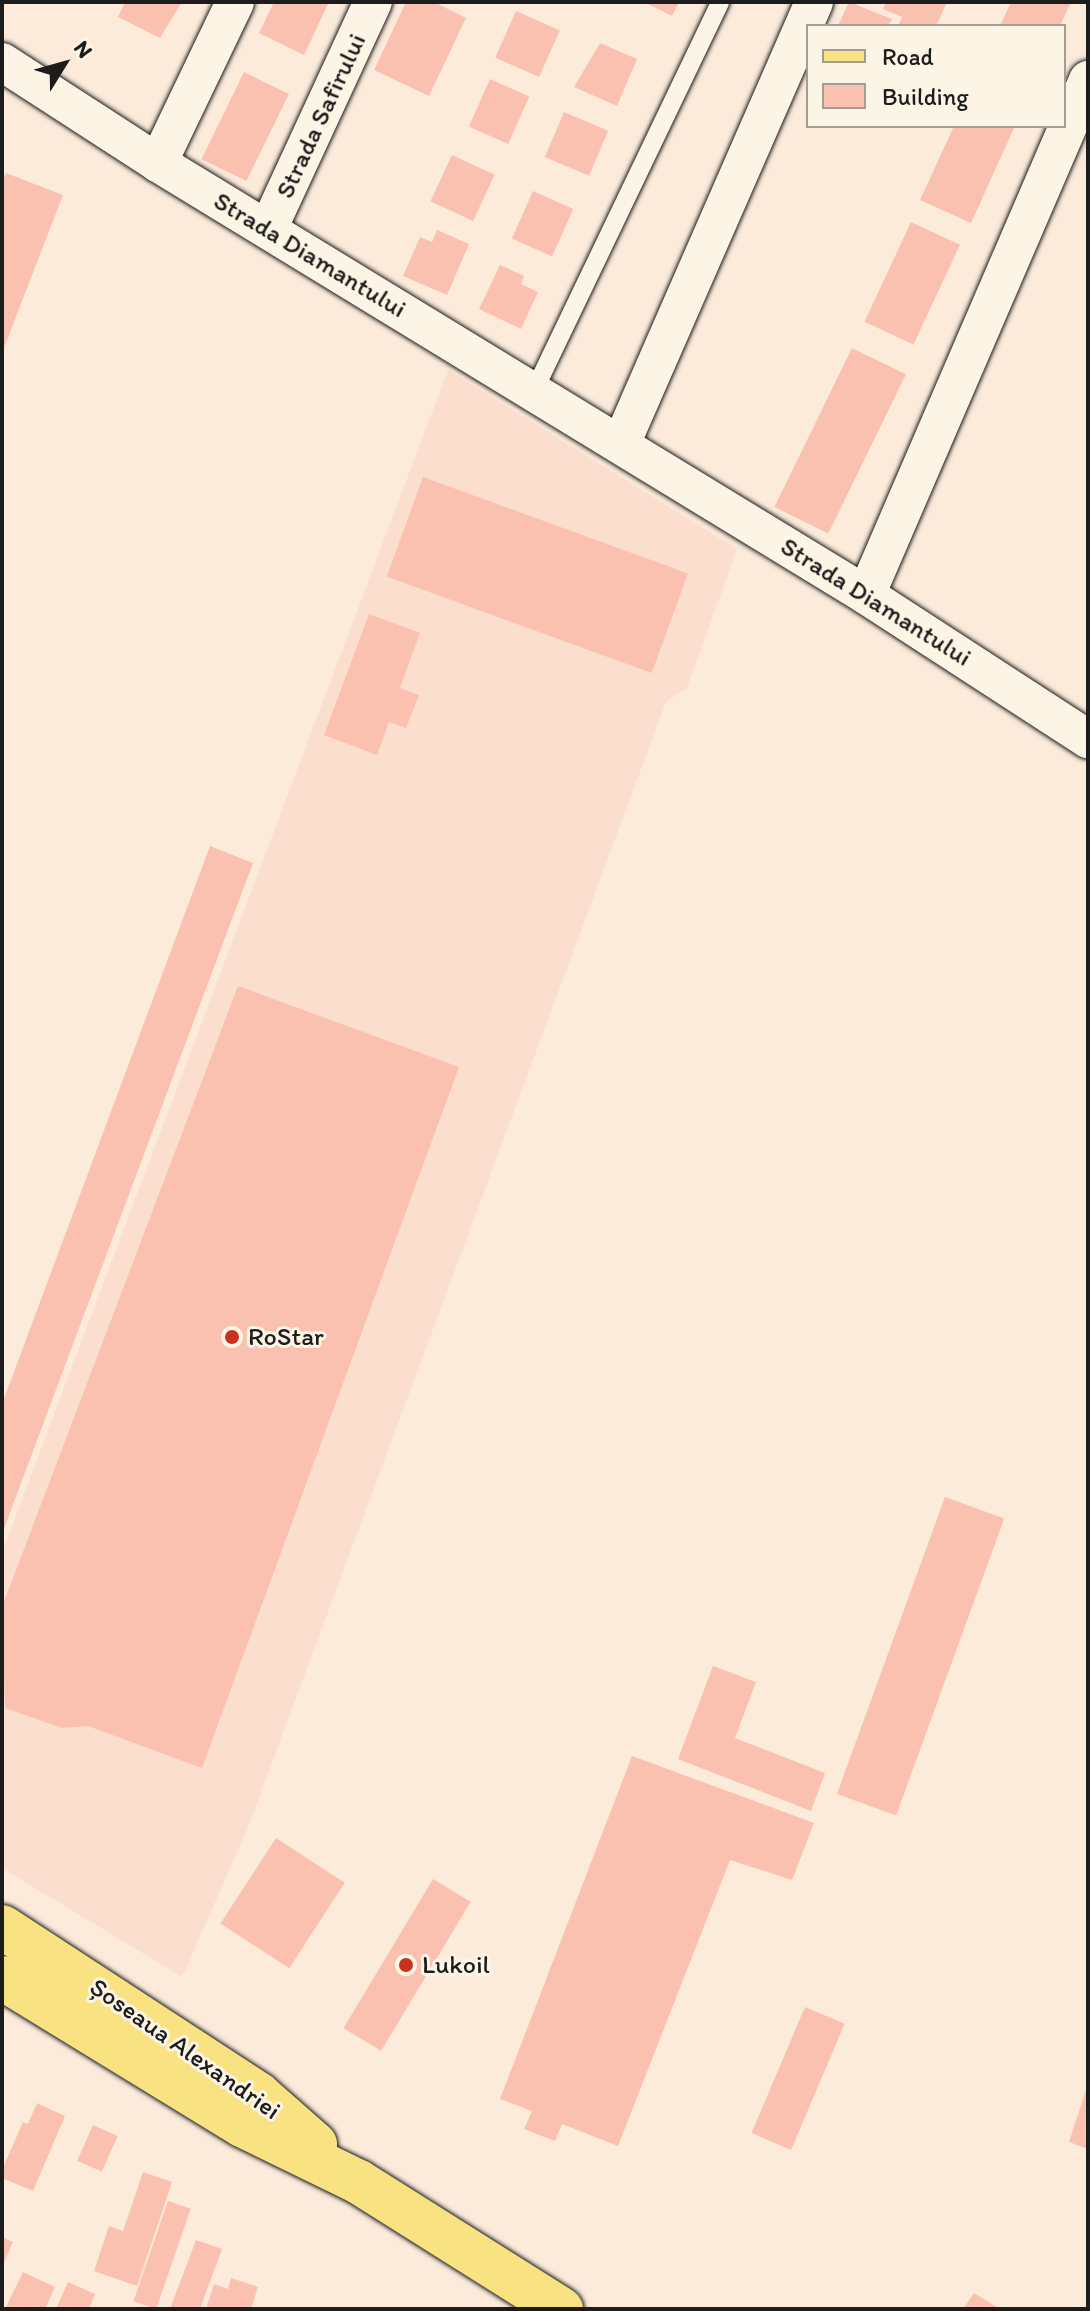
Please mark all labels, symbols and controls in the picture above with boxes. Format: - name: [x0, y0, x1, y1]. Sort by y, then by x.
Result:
- north arrow: [24, 24, 104, 104]
- legend: [806, 24, 1066, 128]
- street label: Strada Safirului: [269, 29, 373, 203]
- text: N: [68, 35, 99, 63]
- text: Road: [882, 42, 934, 71]
- text: Building: [882, 82, 969, 111]
- street label: Strada Diamantului: [208, 185, 412, 325]
- street label: Strada Diamantului: [775, 531, 977, 673]
- place label: RoStar: [248, 1321, 324, 1353]
- marker: RoStar: [223, 1328, 241, 1346]
- place label: Lukoil: [422, 1949, 490, 1981]
- marker: Lukoil: [397, 1956, 415, 1974]
- street label: Șoseaua Alexandriei: [84, 1972, 286, 2126]

